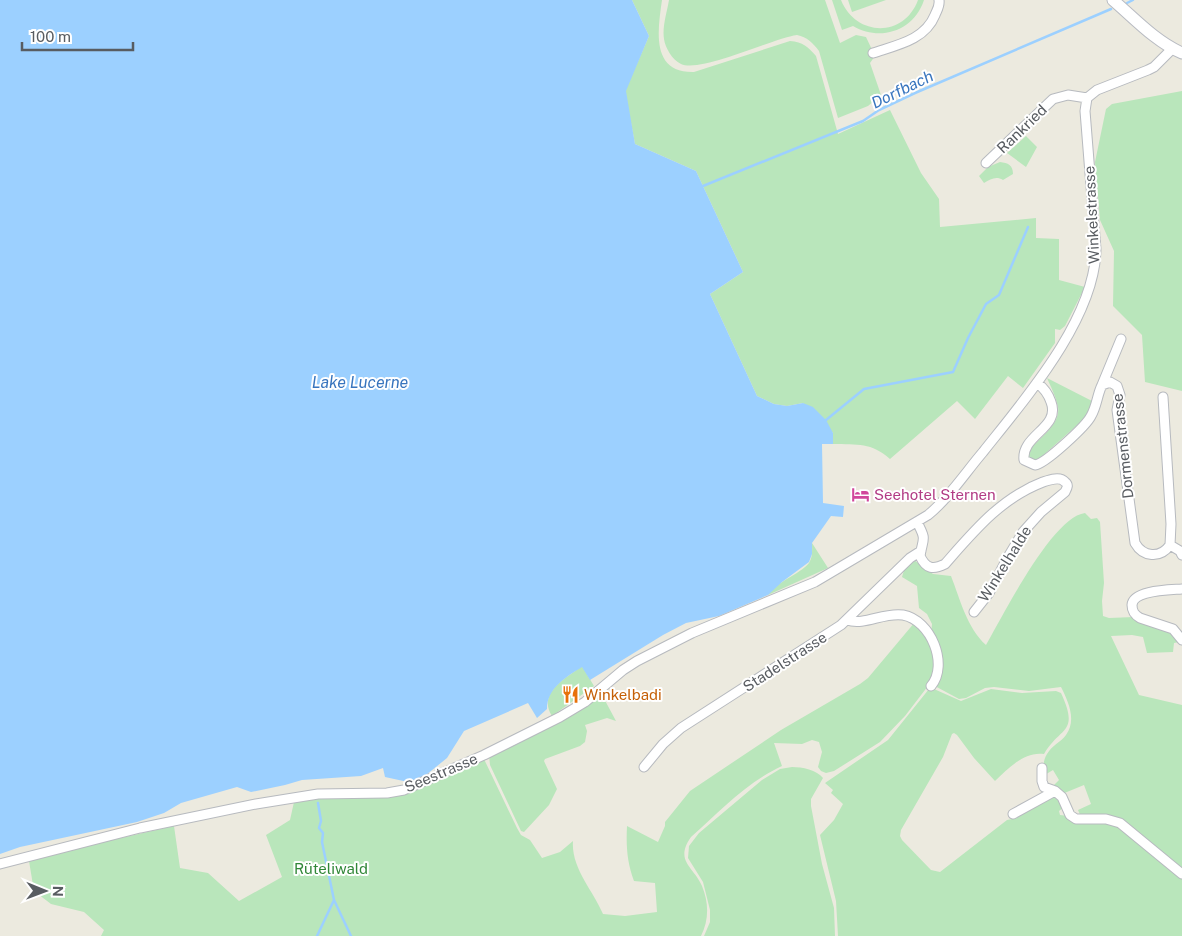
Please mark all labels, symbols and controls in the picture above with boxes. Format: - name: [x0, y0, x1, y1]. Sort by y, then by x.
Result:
- scale bar: [22, 20, 134, 52]
- text: 100 m: [30, 28, 71, 45]
- water label: Dorfbach: [868, 66, 936, 113]
- street label: Rankried: [993, 101, 1050, 156]
- street label: Winkelstrasse: [1080, 165, 1103, 265]
- water label: Lake Lucerne: [312, 373, 409, 392]
- street label: Dormenstrasse: [1109, 393, 1136, 499]
- hotel icon: Seehotel Sternen: [850, 485, 870, 505]
- place label: Seehotel Sternen: [874, 486, 996, 503]
- street label: Winkelhalde: [974, 523, 1035, 605]
- street label: Stadelstrasse: [740, 628, 830, 695]
- restaurant icon: Winkelbadi: [560, 685, 580, 705]
- place label: Winkelbadi: [584, 686, 662, 703]
- street label: Seestrasse: [402, 750, 480, 796]
- park label: Rüteliwald: [294, 860, 368, 877]
- north arrow: [20, 866, 70, 916]
- text: N: [50, 886, 66, 897]

